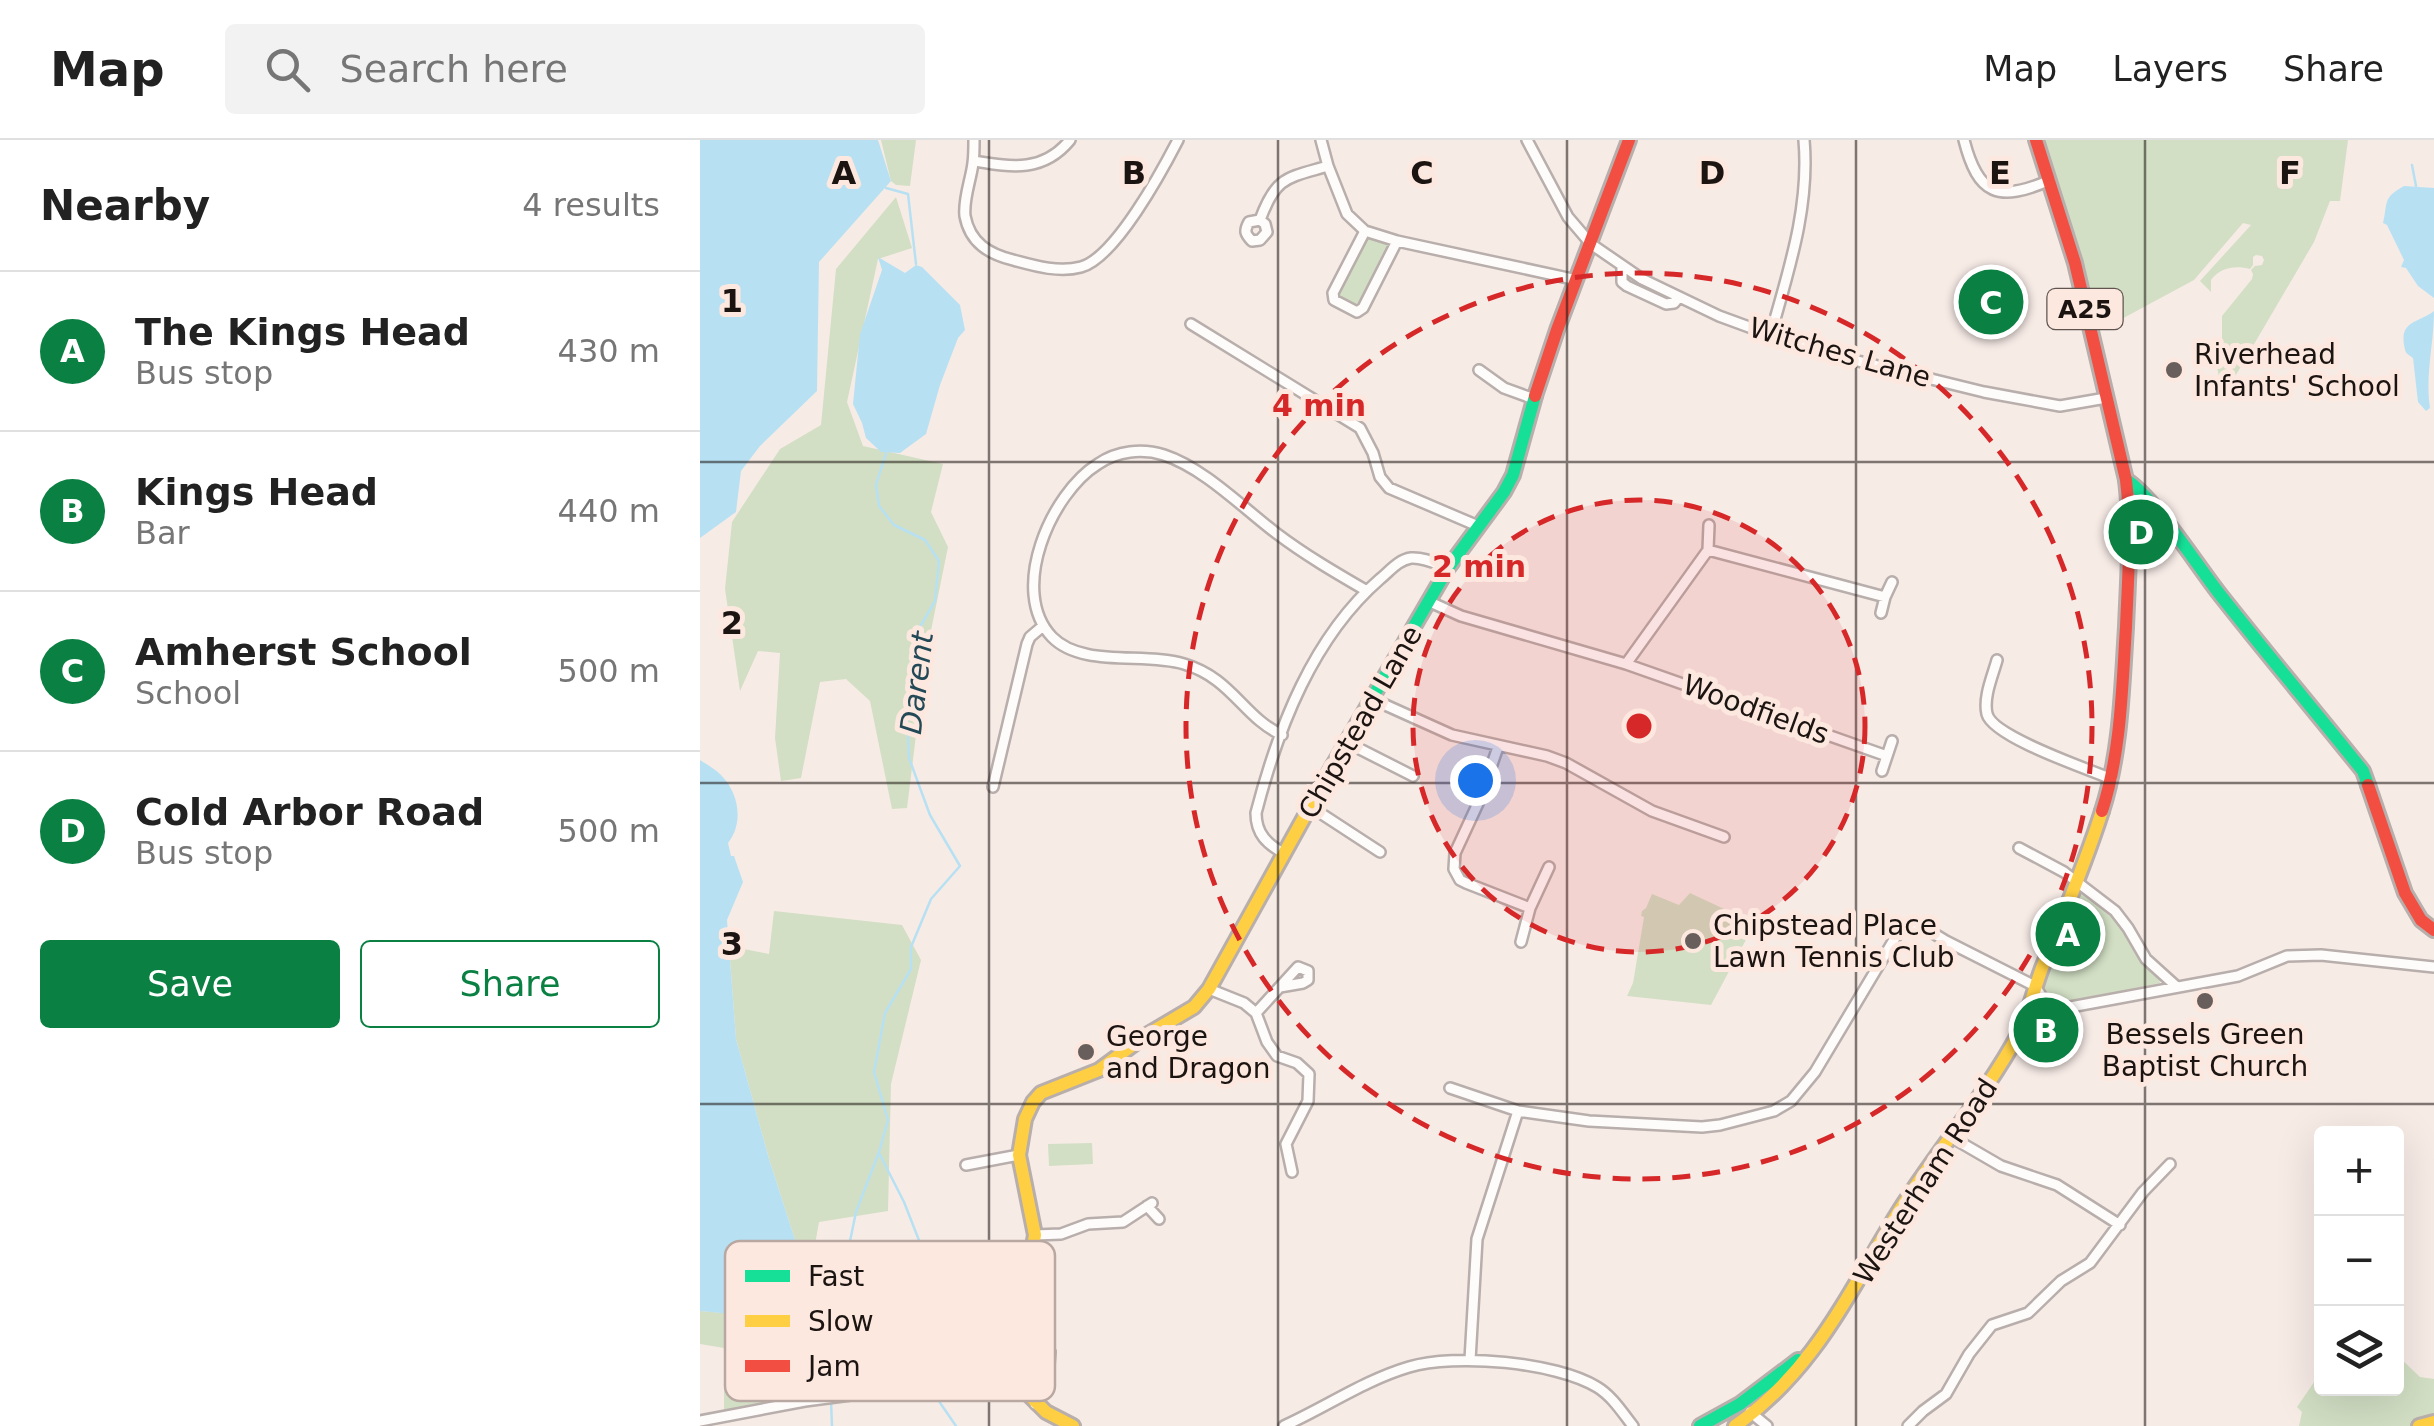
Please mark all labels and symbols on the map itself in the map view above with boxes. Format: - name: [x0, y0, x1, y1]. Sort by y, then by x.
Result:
- text: A: [832, 154, 857, 192]
- text: B: [1122, 154, 1146, 192]
- text: C: [1410, 154, 1434, 192]
- text: D: [1699, 154, 1725, 192]
- text: E: [1989, 154, 2011, 192]
- text: F: [2279, 154, 2301, 192]
- pin: C: [1958, 264, 2024, 340]
- text: 1: [721, 282, 743, 320]
- road number: A25: [2048, 289, 2122, 329]
- street label: Witches Lane: [1745, 311, 1934, 394]
- place label: Riverhead Infants' School: [2194, 338, 2400, 403]
- marker: Riverhead Infants' School: [2163, 359, 2185, 381]
- text: 4 min: [1272, 388, 1366, 423]
- pin: D: [2108, 494, 2174, 570]
- text: 2 min: [1432, 549, 1526, 584]
- text: 2: [721, 604, 743, 642]
- street label: Chipstead Lane: [1292, 620, 1429, 825]
- water label: Darent: [893, 628, 940, 736]
- street label: Woodfields: [1678, 668, 1833, 751]
- centre of rings: [1621, 708, 1657, 744]
- your location: [1450, 755, 1501, 806]
- pin: A: [2036, 896, 2100, 972]
- place label: Chipstead Place Lawn Tennis Club: [1713, 909, 1955, 974]
- text: 3: [721, 925, 743, 963]
- marker: Chipstead Place Lawn Tennis Club: [1682, 930, 1704, 952]
- marker: Bessels Green Baptist Church: [2194, 990, 2216, 1012]
- pin: B: [2014, 992, 2078, 1068]
- place label: Bessels Green Baptist Church: [2102, 1018, 2308, 1083]
- place label: George and Dragon: [1106, 1020, 1270, 1085]
- marker: George and Dragon: [1075, 1041, 1097, 1063]
- street label: Westerham Road: [1847, 1072, 2004, 1290]
- legend: [725, 1241, 1055, 1401]
- text: Fast: [808, 1260, 864, 1293]
- text: Slow: [808, 1305, 874, 1338]
- text: Jam: [806, 1350, 861, 1383]

